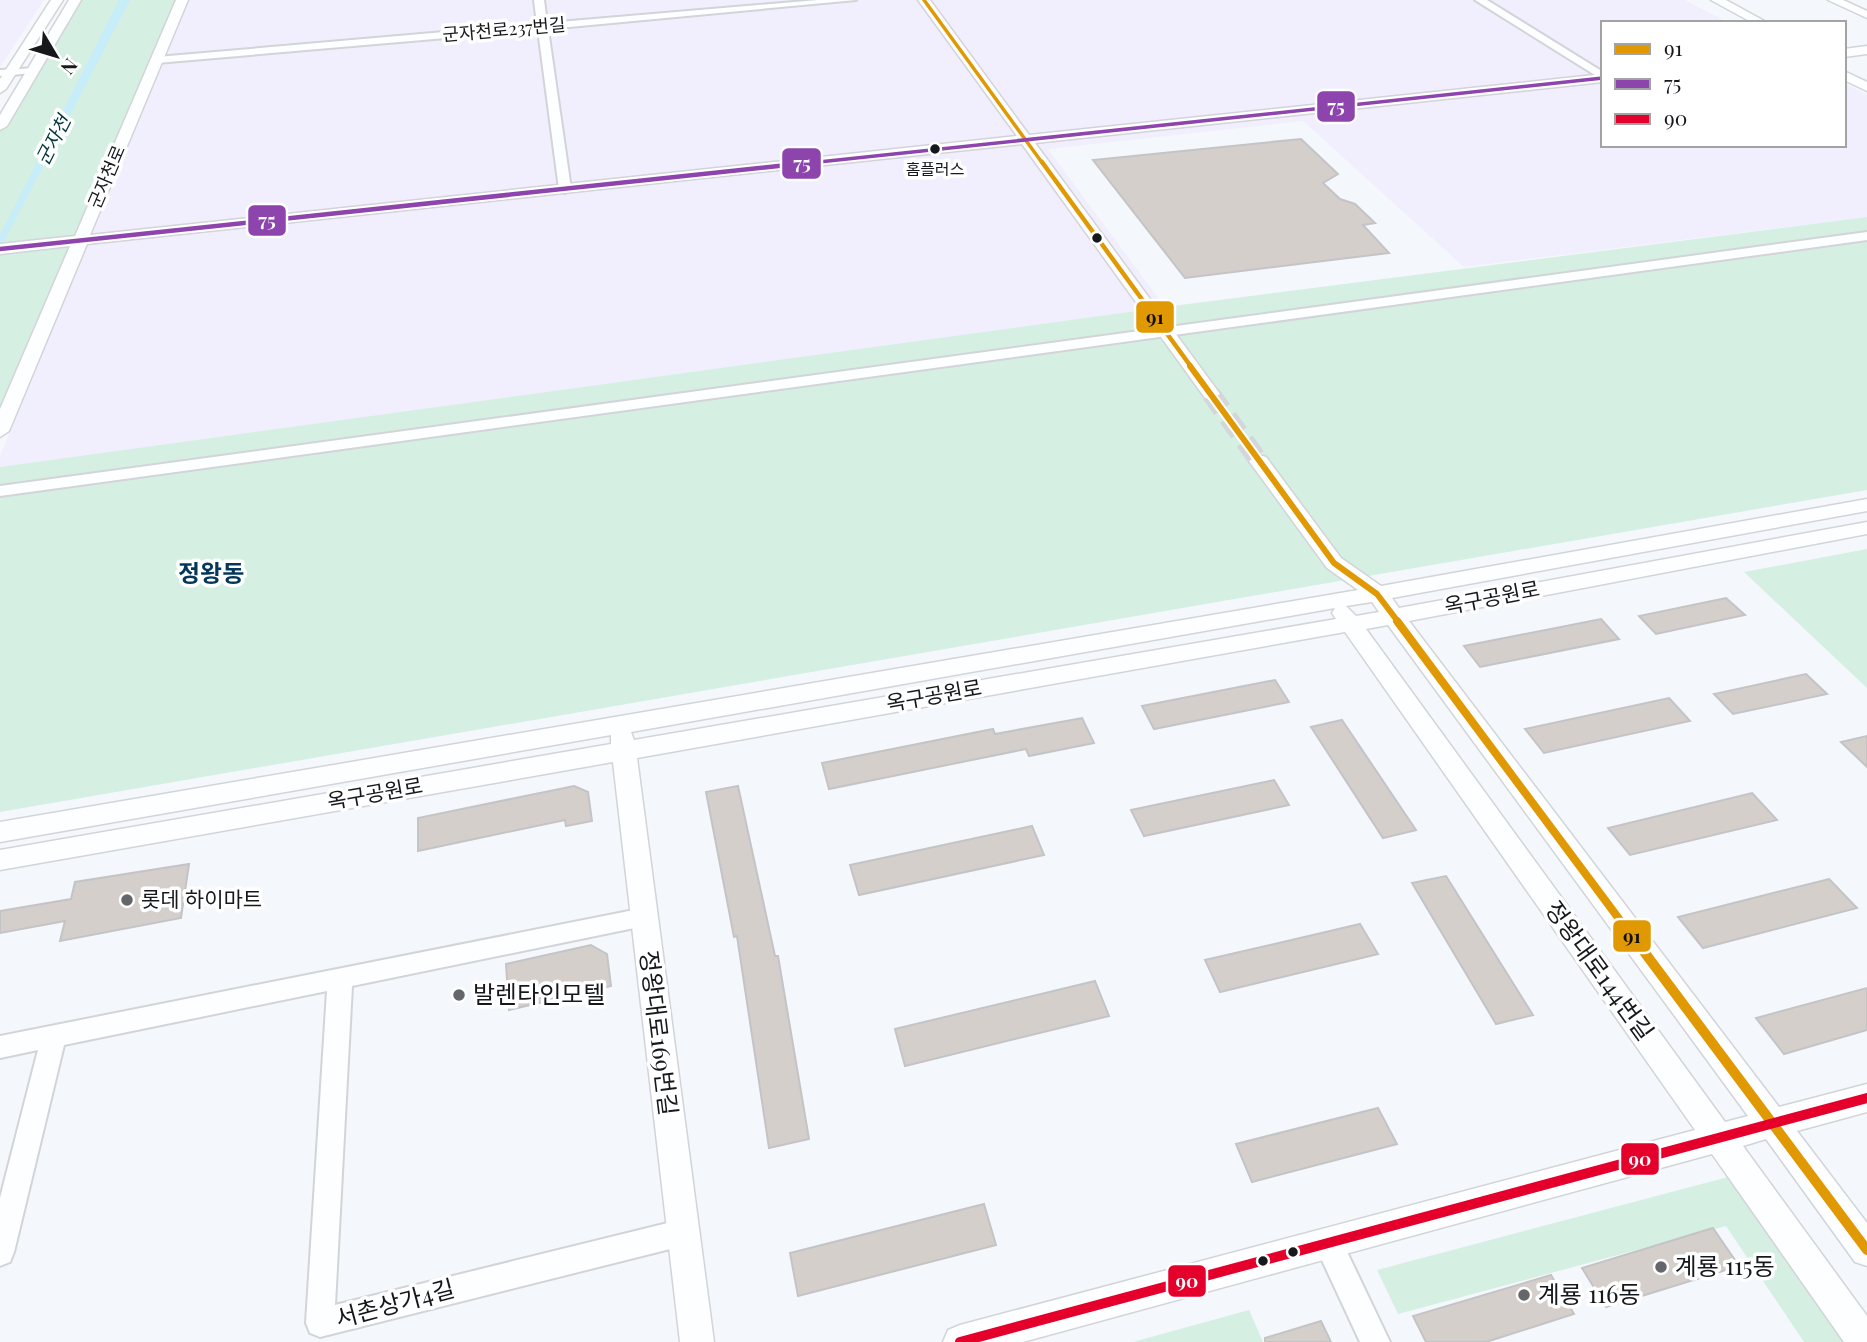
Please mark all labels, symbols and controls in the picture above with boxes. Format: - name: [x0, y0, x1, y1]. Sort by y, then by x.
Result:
- street label: 군자천로237번길: [441, 12, 566, 46]
- north arrow: [21, 21, 91, 91]
- legend: [1601, 21, 1846, 147]
- text: 91: [1664, 33, 1683, 61]
- text: N: [56, 54, 85, 81]
- text: 75: [1664, 68, 1681, 96]
- line badge: 75: [1316, 90, 1356, 123]
- text: 75: [1327, 92, 1345, 118]
- text: 90: [1664, 103, 1687, 131]
- water label: 군자천: [29, 109, 76, 169]
- street label: 군자천로: [82, 141, 130, 212]
- marker: 홈플러스: [928, 142, 942, 156]
- line badge: 75: [781, 147, 822, 180]
- text: 75: [793, 149, 811, 175]
- place label: 홈플러스: [906, 158, 964, 179]
- line badge: 75: [247, 204, 287, 237]
- text: 75: [258, 206, 276, 232]
- unlabelled marker: [1090, 231, 1104, 245]
- line badge: 91: [1135, 300, 1175, 334]
- text: 91: [1146, 303, 1164, 329]
- district label: 정왕동: [178, 556, 244, 588]
- street label: 옥구공원로: [1442, 573, 1542, 619]
- street label: 옥구공원로: [884, 672, 984, 716]
- street label: 옥구공원로: [325, 770, 425, 814]
- place label: 롯데 하이마트: [141, 884, 262, 912]
- marker: 롯데 하이마트: [119, 892, 135, 908]
- street label: 정왕대로144번길: [1539, 894, 1662, 1046]
- line badge: 91: [1612, 919, 1652, 953]
- text: 91: [1623, 922, 1641, 948]
- street label: 정왕대로169번길: [634, 948, 686, 1117]
- place label: 발렌타인모텔: [473, 977, 605, 1009]
- marker: 발렌타인모텔: [451, 987, 467, 1003]
- line badge: 90: [1620, 1142, 1660, 1176]
- text: 90: [1629, 1145, 1651, 1171]
- unlabelled marker: [1286, 1245, 1300, 1259]
- place label: 계룡 115동: [1675, 1249, 1775, 1281]
- unlabelled marker: [1256, 1254, 1270, 1268]
- marker: 계룡 115동: [1653, 1259, 1669, 1275]
- line badge: 90: [1167, 1264, 1207, 1298]
- text: 90: [1176, 1267, 1198, 1293]
- street label: 서촌상가4길: [331, 1271, 458, 1333]
- place label: 계룡 116동: [1538, 1277, 1640, 1309]
- marker: 계룡 116동: [1516, 1287, 1532, 1303]

